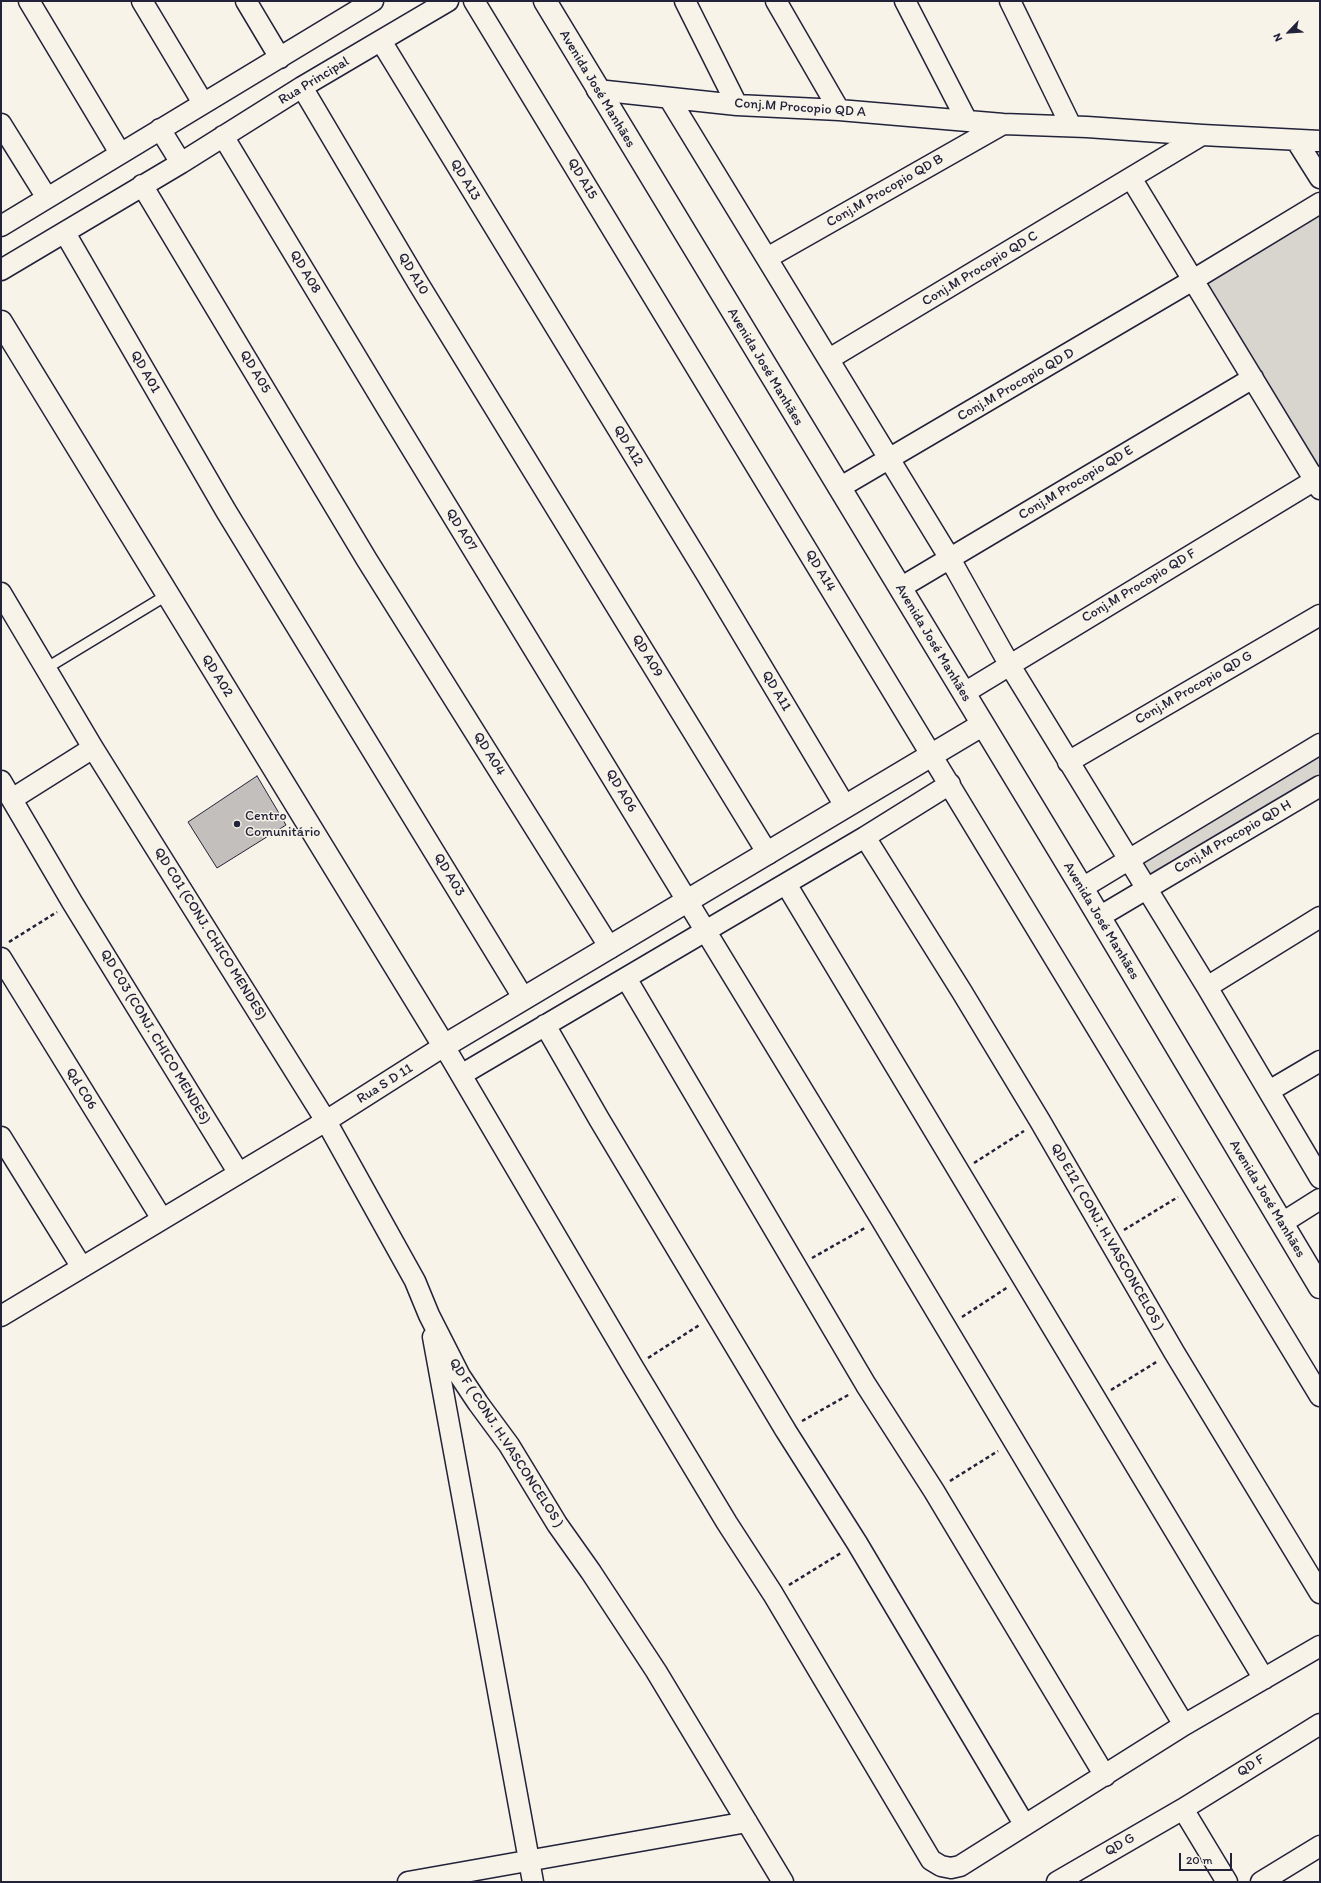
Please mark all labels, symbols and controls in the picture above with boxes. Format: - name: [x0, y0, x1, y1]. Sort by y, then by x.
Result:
- north arrow: [1269, 12, 1309, 52]
- street label: Avenida José Manhães: [555, 27, 639, 151]
- text: N: [1270, 31, 1285, 43]
- street label: Rua Principal: [276, 53, 352, 109]
- street label: Conj.M Procopio QD A: [734, 95, 866, 121]
- street label: Conj.M Procopio QD B: [824, 151, 946, 231]
- street label: QD A15: [563, 155, 601, 203]
- street label: QD A13: [446, 156, 484, 204]
- street label: Conj.M Procopio QD C: [919, 228, 1041, 310]
- street label: QD A08: [286, 247, 324, 297]
- street label: QD A10: [394, 250, 432, 298]
- street label: Avenida José Manhães: [723, 305, 807, 429]
- street label: Conj.M Procopio QD D: [954, 345, 1078, 425]
- street label: QD A05: [236, 347, 274, 397]
- street label: QD A01: [126, 348, 164, 396]
- street label: QD A12: [609, 422, 647, 470]
- street label: Conj.M Procopio QD E: [1016, 442, 1136, 524]
- street label: QD A07: [442, 506, 480, 554]
- street label: Conj.M Procopio QD F: [1079, 545, 1199, 627]
- street label: QD A14: [801, 547, 839, 595]
- street label: Avenida José Manhães: [891, 581, 975, 705]
- street label: QD A09: [628, 632, 666, 680]
- street label: Conj.M Procopio QD G: [1132, 648, 1256, 728]
- street label: QD A02: [197, 652, 237, 700]
- street label: QD A11: [757, 668, 795, 714]
- street label: QD A04: [469, 729, 509, 779]
- street label: QD A06: [602, 766, 640, 816]
- street label: Conj.M Procopio QD H: [1171, 797, 1295, 877]
- place label: Centro Comunitário: [245, 808, 320, 840]
- marker: Centro Comunitário: [232, 819, 242, 829]
- street label: QD C01 (CONJ. CHICO MENDES): [150, 845, 270, 1023]
- street label: QD A03: [430, 850, 468, 900]
- street label: Avenida José Manhães: [1059, 859, 1143, 983]
- street label: QD C03 (CONJ. CHICO MENDES): [96, 946, 214, 1128]
- street label: Rua S D 11: [354, 1060, 416, 1108]
- street label: Qd C06: [62, 1065, 100, 1113]
- street label: Avenida José Manhães: [1225, 1137, 1309, 1261]
- street label: QD E12 ( CONJ. H.VASCONCELOS ): [1047, 1141, 1167, 1333]
- street label: QD F ( CONJ. H.VASCONCELOS ): [445, 1355, 567, 1531]
- street label: QD F: [1234, 1751, 1268, 1781]
- street label: QD G: [1102, 1830, 1138, 1860]
- scale bar: [1181, 1845, 1234, 1871]
- text: 20 m: [1186, 1853, 1213, 1867]

